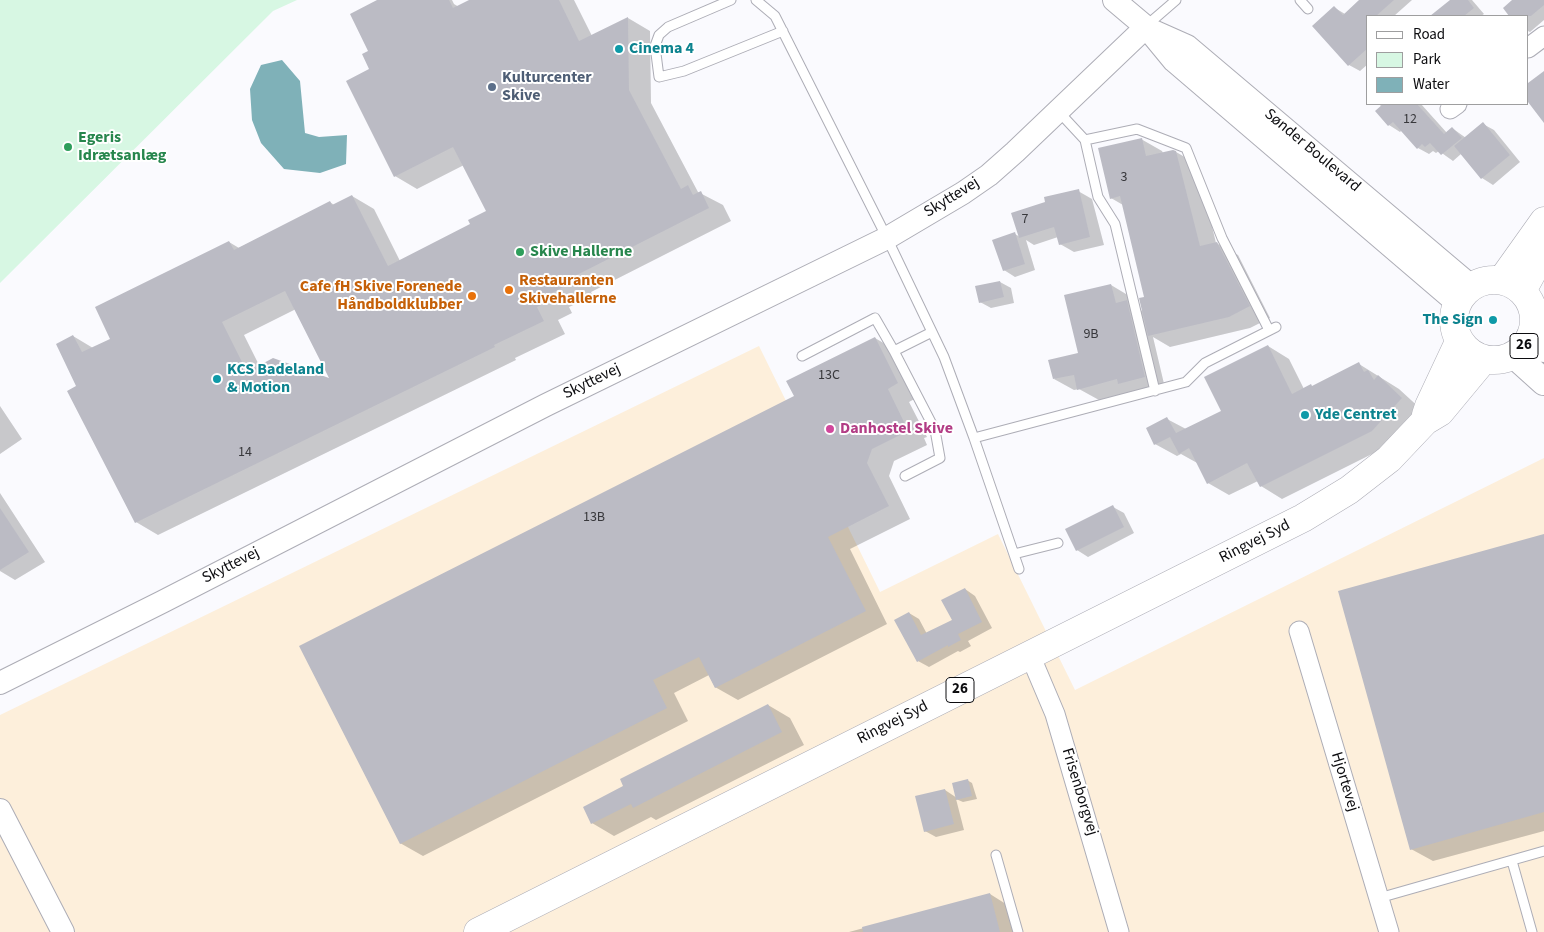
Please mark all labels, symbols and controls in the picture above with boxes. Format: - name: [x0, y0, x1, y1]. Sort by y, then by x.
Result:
- legend: [1366, 15, 1529, 105]
- text: Road: [1413, 24, 1445, 45]
- place label: Cinema 4: [629, 39, 694, 59]
- marker: Cinema 4: [613, 43, 625, 55]
- text: Park: [1413, 49, 1441, 70]
- place label: Kulturcenter Skive: [502, 68, 592, 106]
- text: Water: [1413, 74, 1449, 95]
- marker: Kulturcenter Skive: [486, 81, 498, 93]
- street label: Sønder Boulevard: [1260, 105, 1364, 197]
- house number: 12: [1403, 112, 1417, 128]
- place label: Egeris Idrætsanlæg: [78, 128, 166, 166]
- marker: Egeris Idrætsanlæg: [62, 141, 74, 153]
- house number: 3: [1121, 170, 1127, 186]
- street label: Skyttevej: [921, 174, 983, 222]
- house number: 7: [1022, 212, 1028, 228]
- place label: Skive Hallerne: [530, 242, 632, 262]
- marker: Skive Hallerne: [514, 246, 526, 258]
- place label: Restauranten Skivehallerne: [519, 271, 616, 309]
- place label: Cafe fH Skive Forenede Håndboldklubber: [300, 277, 462, 315]
- marker: Restauranten Skivehallerne: [503, 284, 515, 296]
- marker: Cafe fH Skive Forenede Håndboldklubber: [466, 290, 478, 302]
- place label: The Sign: [1422, 310, 1483, 330]
- marker: The Sign: [1487, 314, 1499, 326]
- house number: 9B: [1083, 327, 1099, 343]
- road number: 26: [1510, 334, 1538, 358]
- place label: KCS Badeland & Motion: [227, 360, 324, 398]
- street label: Skyttevej: [560, 360, 624, 404]
- house number: 13C: [818, 368, 840, 384]
- marker: KCS Badeland & Motion: [211, 373, 223, 385]
- place label: Yde Centret: [1315, 405, 1397, 425]
- marker: Yde Centret: [1299, 409, 1311, 421]
- place label: Danhostel Skive: [840, 419, 953, 439]
- marker: Danhostel Skive: [824, 423, 836, 435]
- house number: 14: [238, 445, 252, 461]
- house number: 13B: [583, 510, 605, 526]
- street label: Ringvej Syd: [1216, 516, 1294, 568]
- street label: Skyttevej: [199, 543, 263, 589]
- road number: 26: [946, 678, 974, 702]
- street label: Ringvej Syd: [854, 697, 932, 749]
- street label: Frisenborgvej: [1057, 746, 1101, 838]
- street label: Hjortevej: [1326, 750, 1362, 814]

